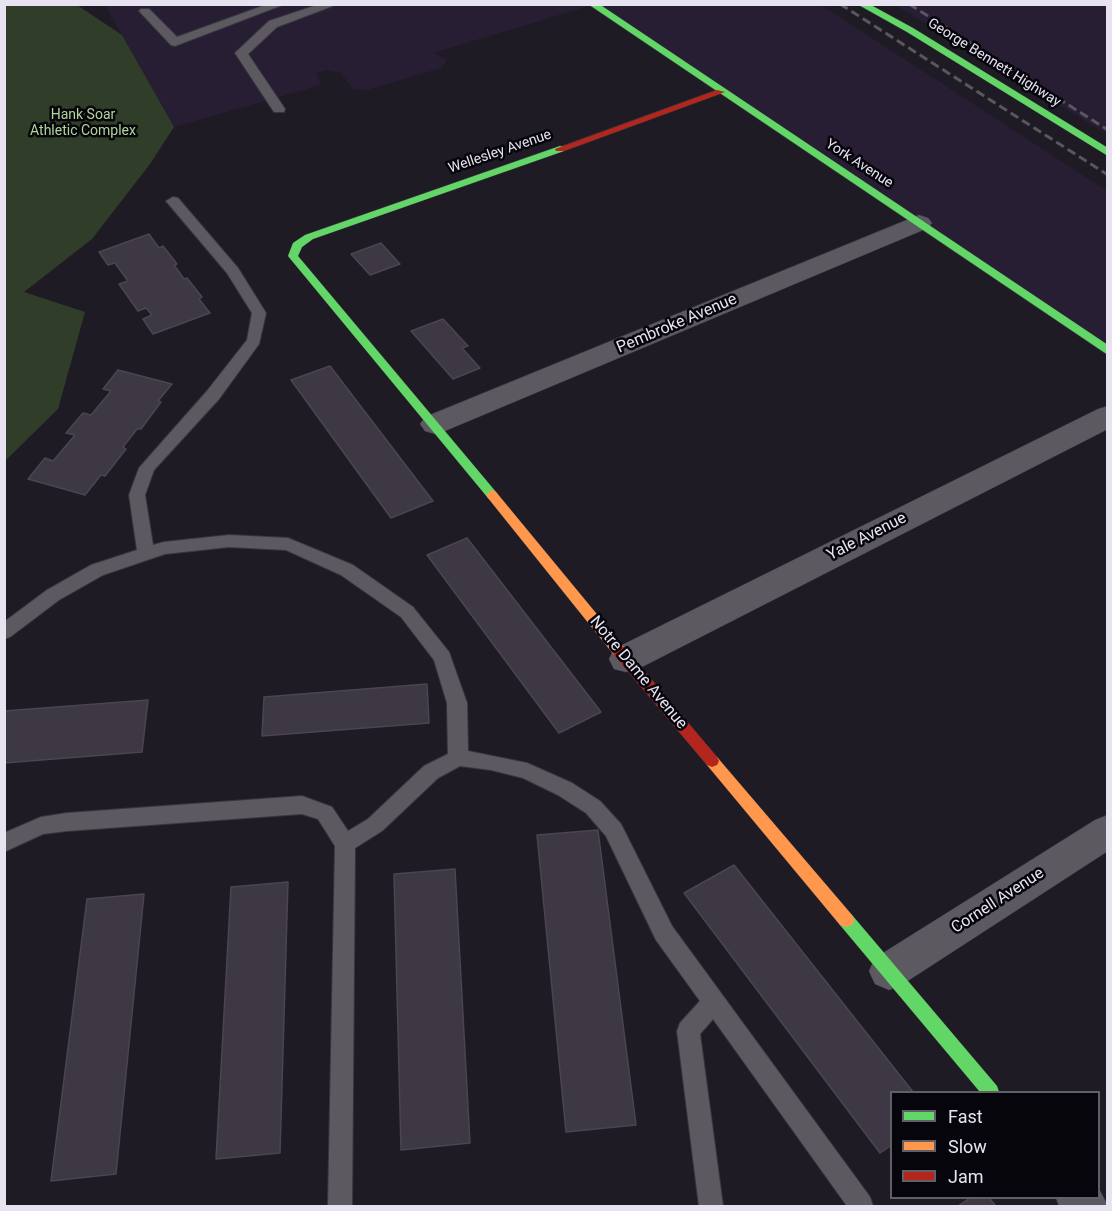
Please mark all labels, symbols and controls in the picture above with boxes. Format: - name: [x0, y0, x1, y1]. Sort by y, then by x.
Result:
- street label: George Bennett Highway: [924, 15, 1064, 111]
- park label: Hank Soar Athletic Complex: [30, 107, 136, 140]
- street label: Wellesley Avenue: [446, 127, 554, 177]
- street label: York Avenue: [822, 136, 896, 192]
- street label: Pembroke Avenue: [614, 290, 740, 358]
- street label: Yale Avenue: [824, 509, 910, 565]
- street label: Notre Dame Avenue: [585, 613, 691, 733]
- street label: Cornell Avenue: [948, 864, 1048, 938]
- legend: [890, 1091, 1100, 1199]
- text: Fast: [948, 1106, 983, 1127]
- text: Slow: [948, 1136, 987, 1157]
- text: Jam: [948, 1166, 984, 1187]

